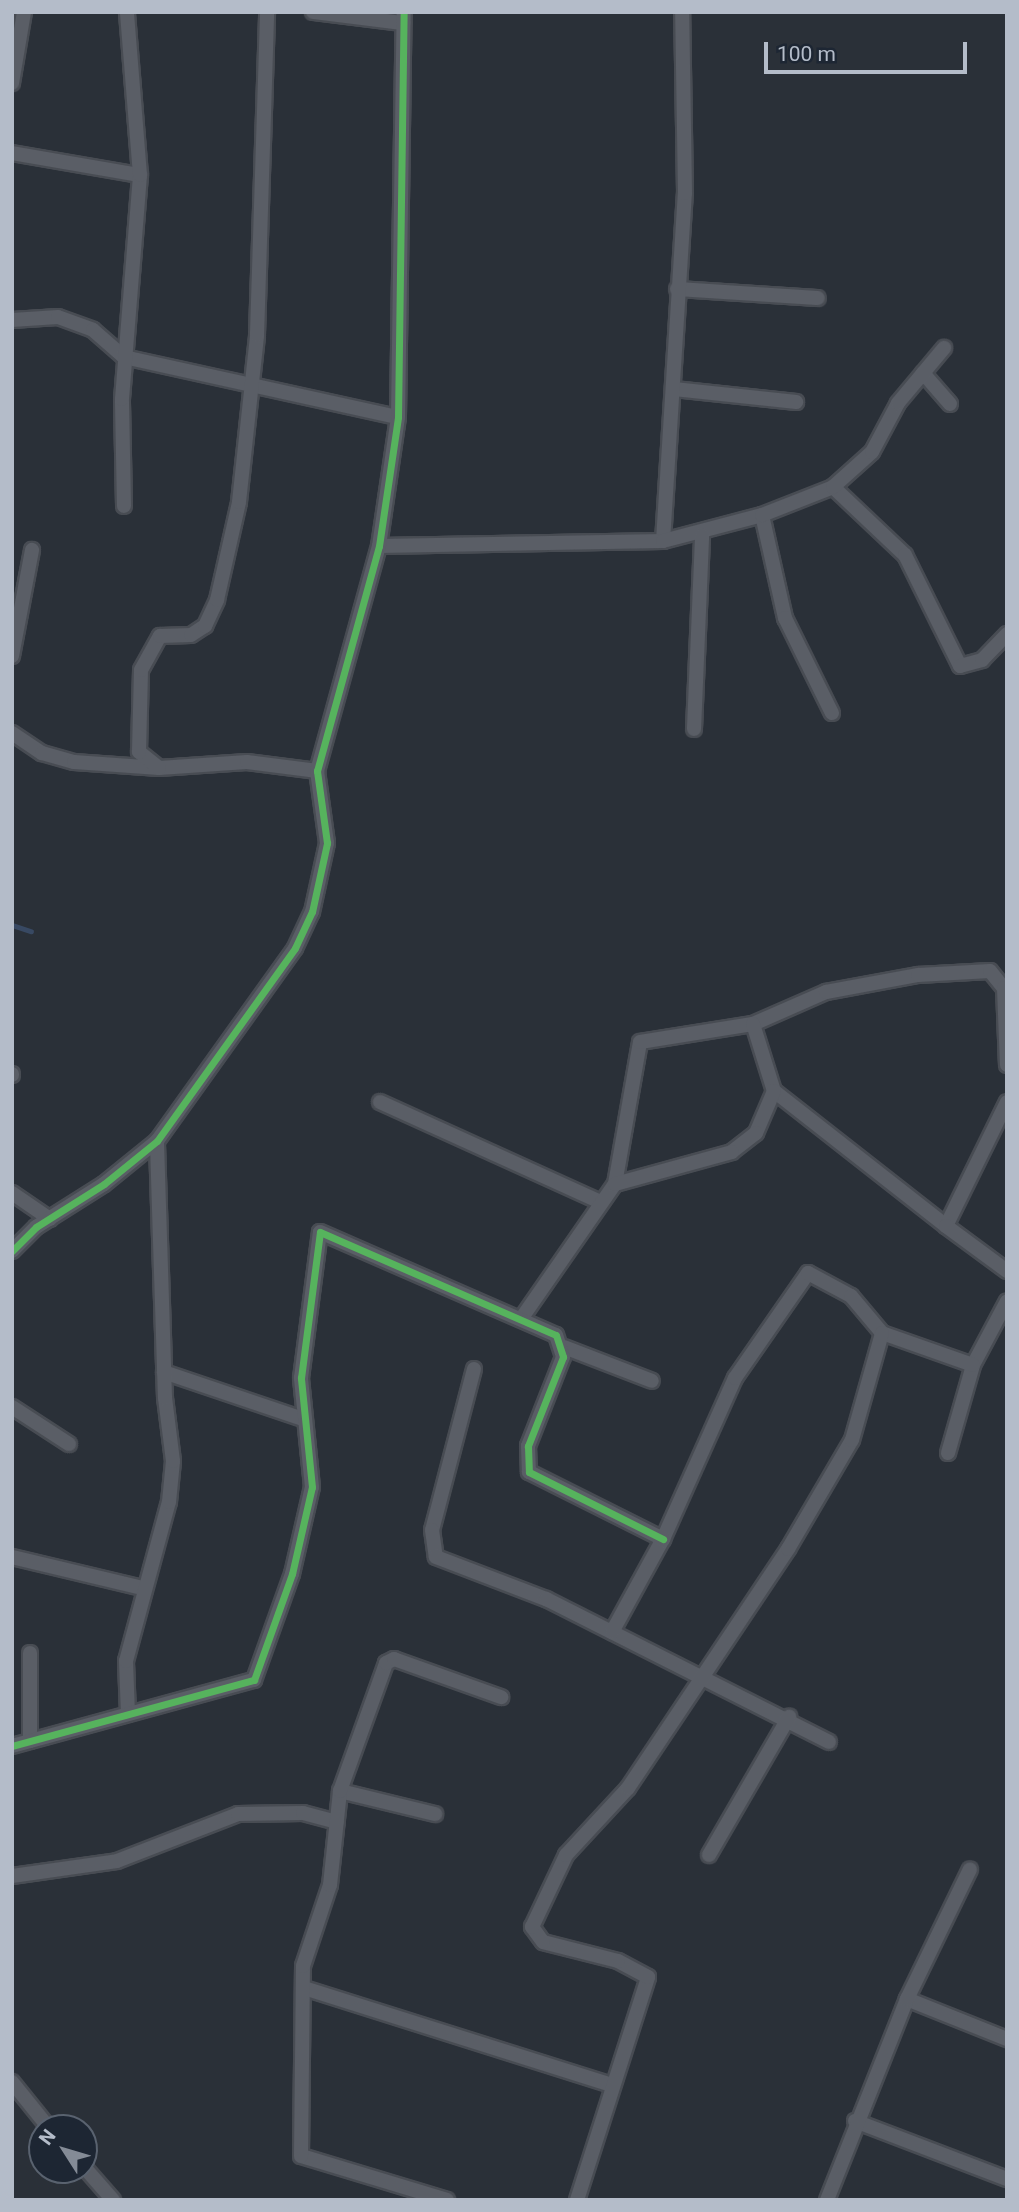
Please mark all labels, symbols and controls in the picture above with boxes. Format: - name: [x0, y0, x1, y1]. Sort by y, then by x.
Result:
- scale bar: [767, 28, 970, 72]
- text: 100 m: [777, 42, 836, 66]
- north arrow: [28, 2114, 98, 2184]
- text: N: [34, 2125, 61, 2150]

